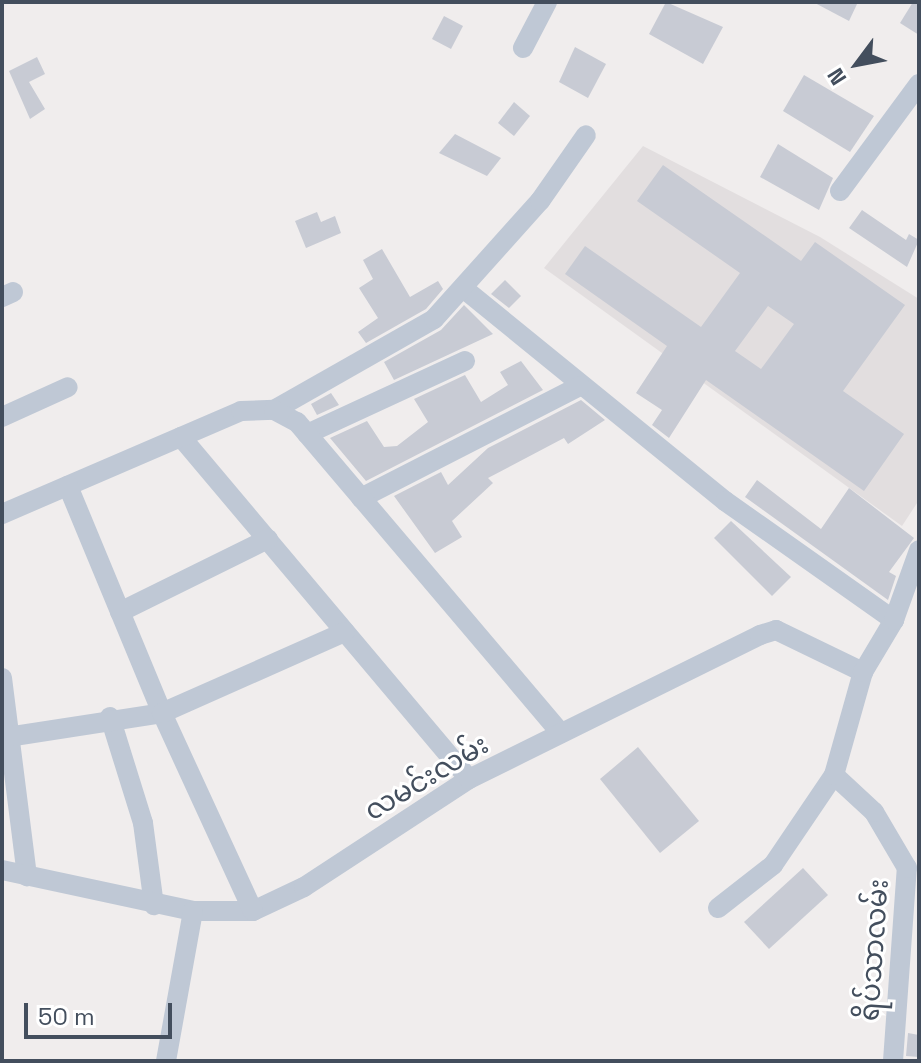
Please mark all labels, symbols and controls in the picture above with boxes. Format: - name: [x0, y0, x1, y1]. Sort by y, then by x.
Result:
- north arrow: [817, 24, 897, 104]
- text: N: [821, 63, 852, 90]
- street label: လမင်းလမ်း: [358, 727, 494, 827]
- street label: ရိပ်သာလမ်း: [851, 878, 895, 1022]
- scale bar: [28, 987, 176, 1037]
- text: 50 m: [38, 1001, 95, 1032]

